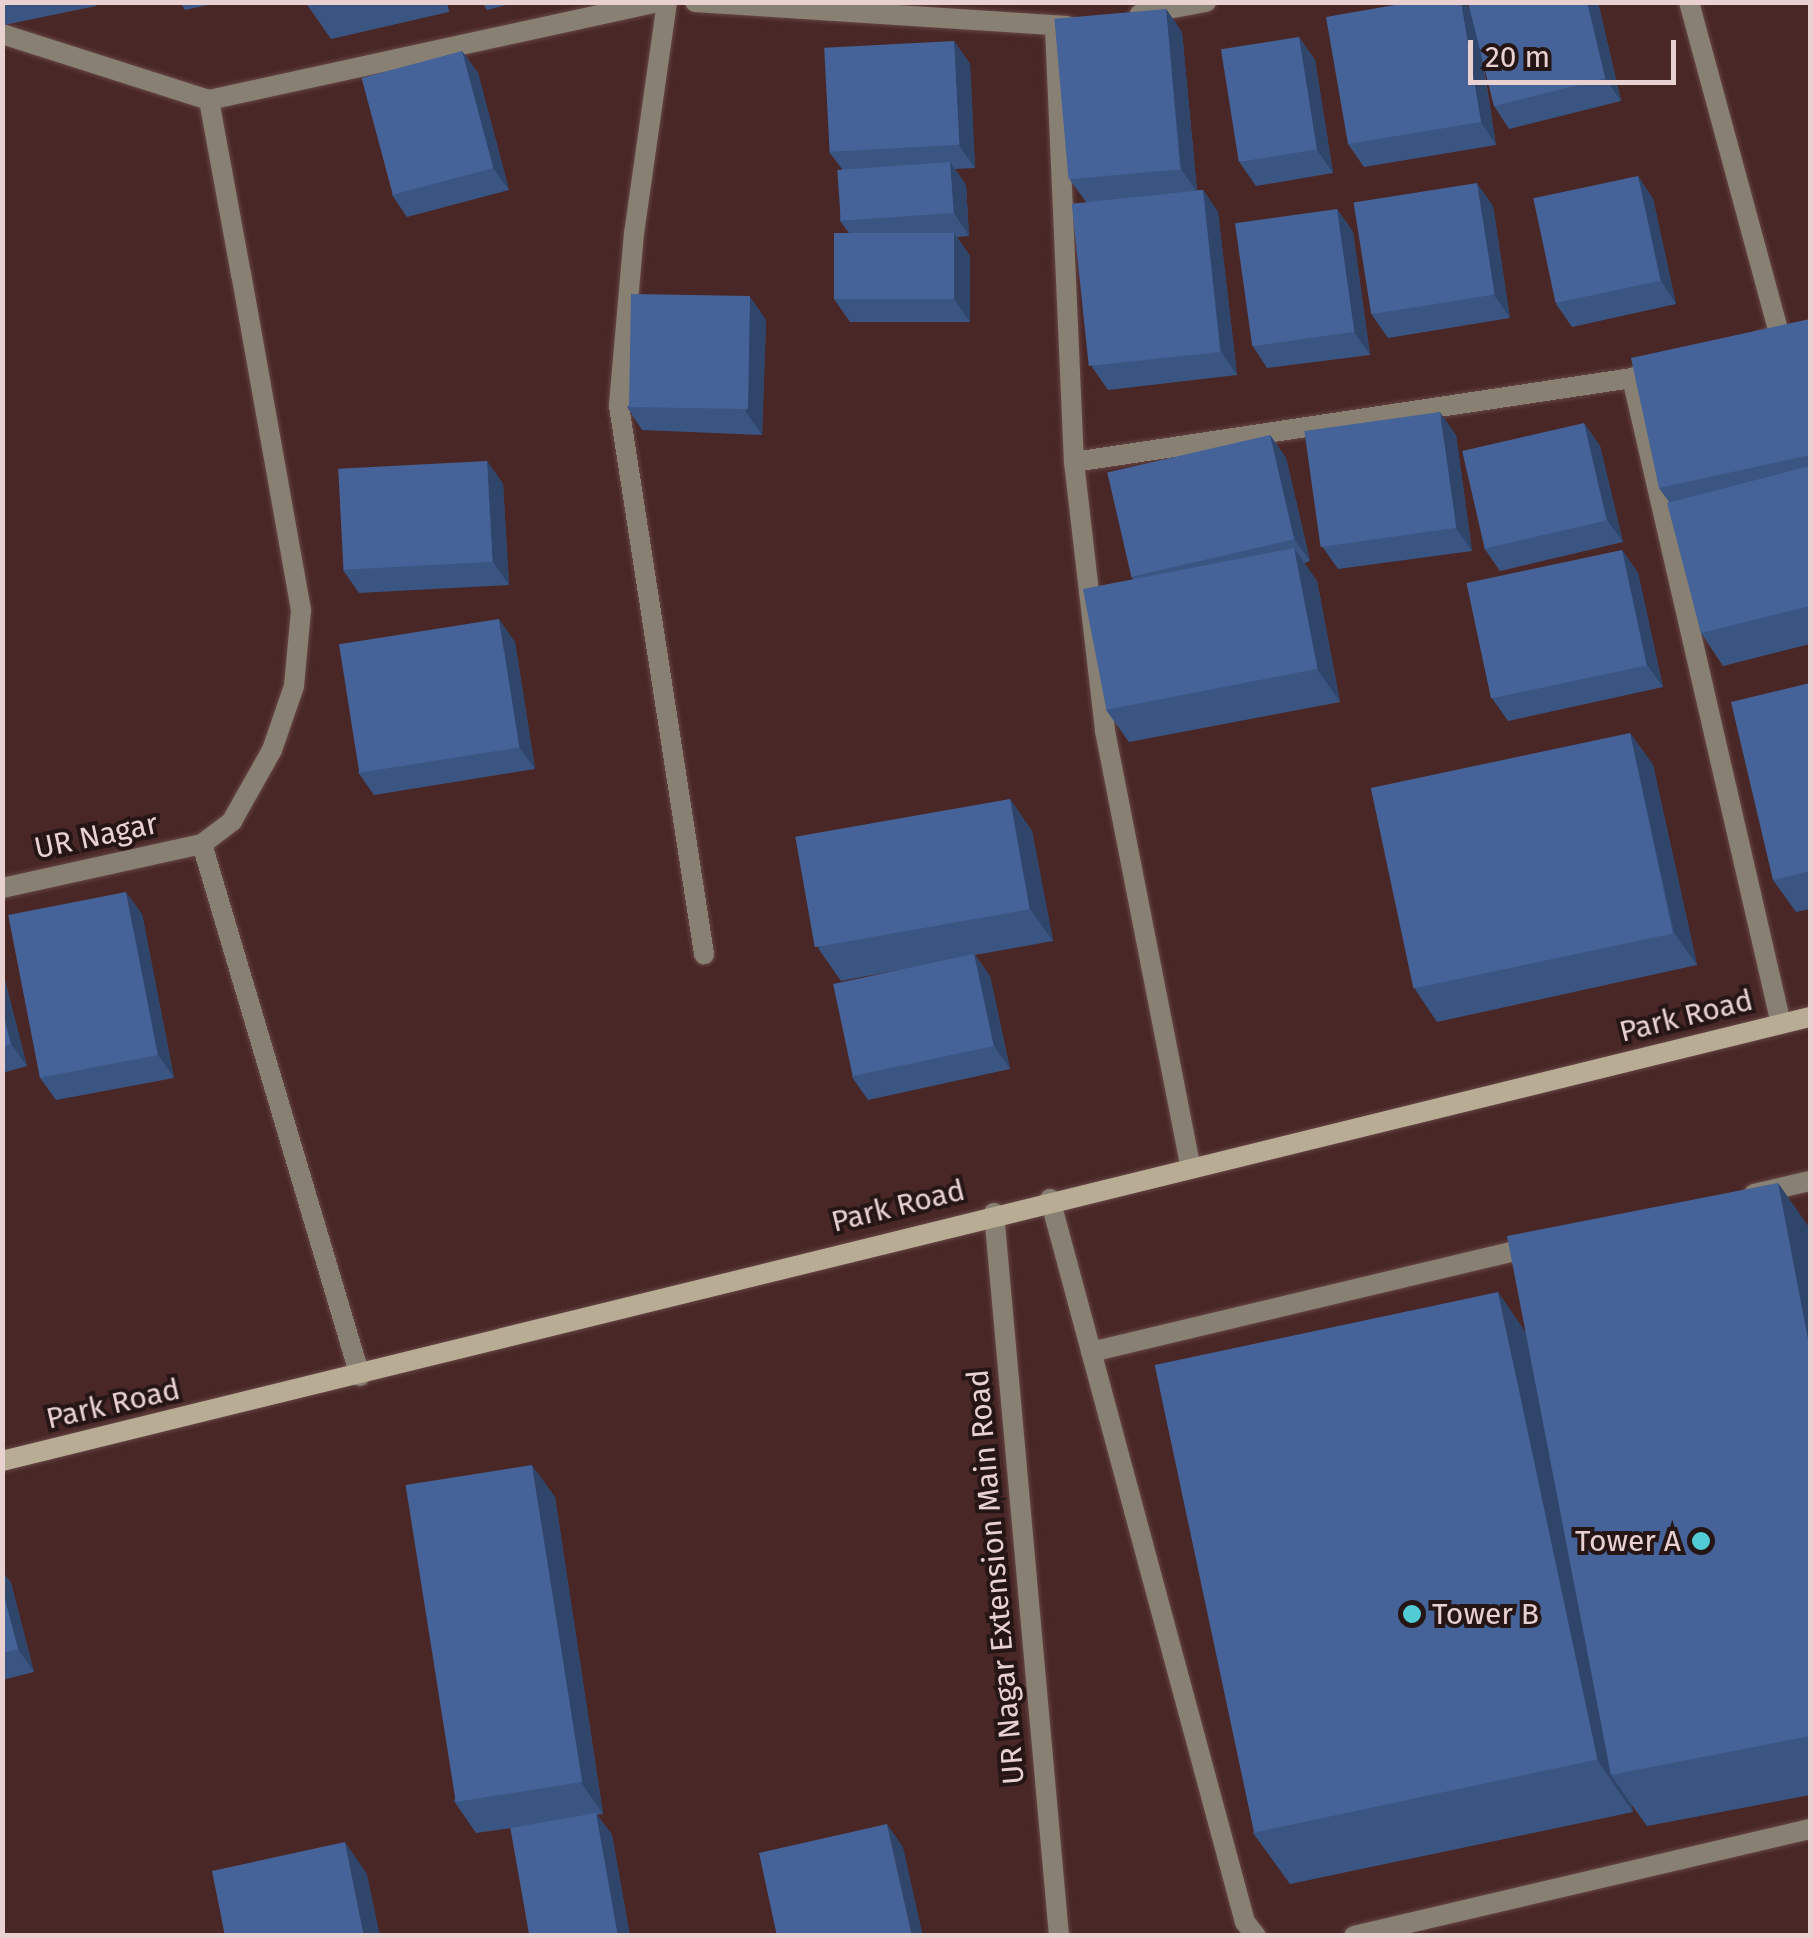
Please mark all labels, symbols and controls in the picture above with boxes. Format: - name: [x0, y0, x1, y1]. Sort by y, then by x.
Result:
- scale bar: [1473, 20, 1680, 82]
- text: 20 m: [1485, 39, 1550, 75]
- street label: UR Nagar: [31, 805, 161, 867]
- street label: Park Road: [1616, 982, 1756, 1050]
- street label: Park Road: [828, 1172, 968, 1240]
- street label: UR Nagar Extension Main Road: [960, 1368, 1032, 1786]
- street label: Park Road: [43, 1371, 183, 1437]
- place label: Tower A: [1575, 1523, 1681, 1559]
- marker: Tower A: [1690, 1530, 1712, 1552]
- place label: Tower B: [1432, 1596, 1539, 1632]
- marker: Tower B: [1401, 1603, 1423, 1625]

